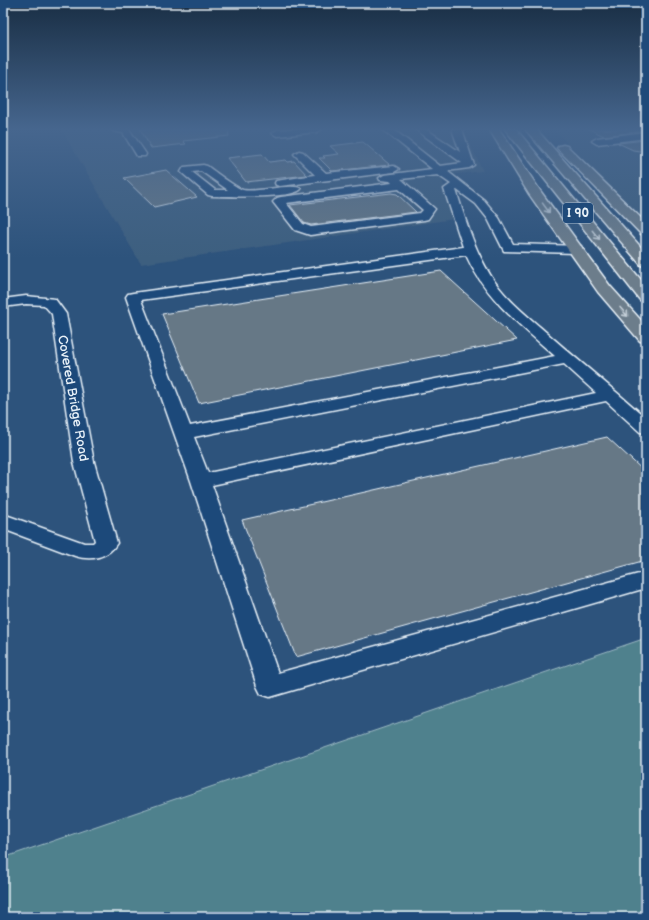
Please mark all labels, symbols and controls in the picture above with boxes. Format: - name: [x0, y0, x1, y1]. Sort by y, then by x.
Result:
- one-way arrow: [542, 202, 550, 213]
- road number: I 90: [563, 203, 593, 223]
- one-way arrow: [591, 230, 600, 241]
- one-way arrow: [620, 307, 629, 317]
- street label: Covered Bridge Road: [54, 334, 92, 462]

